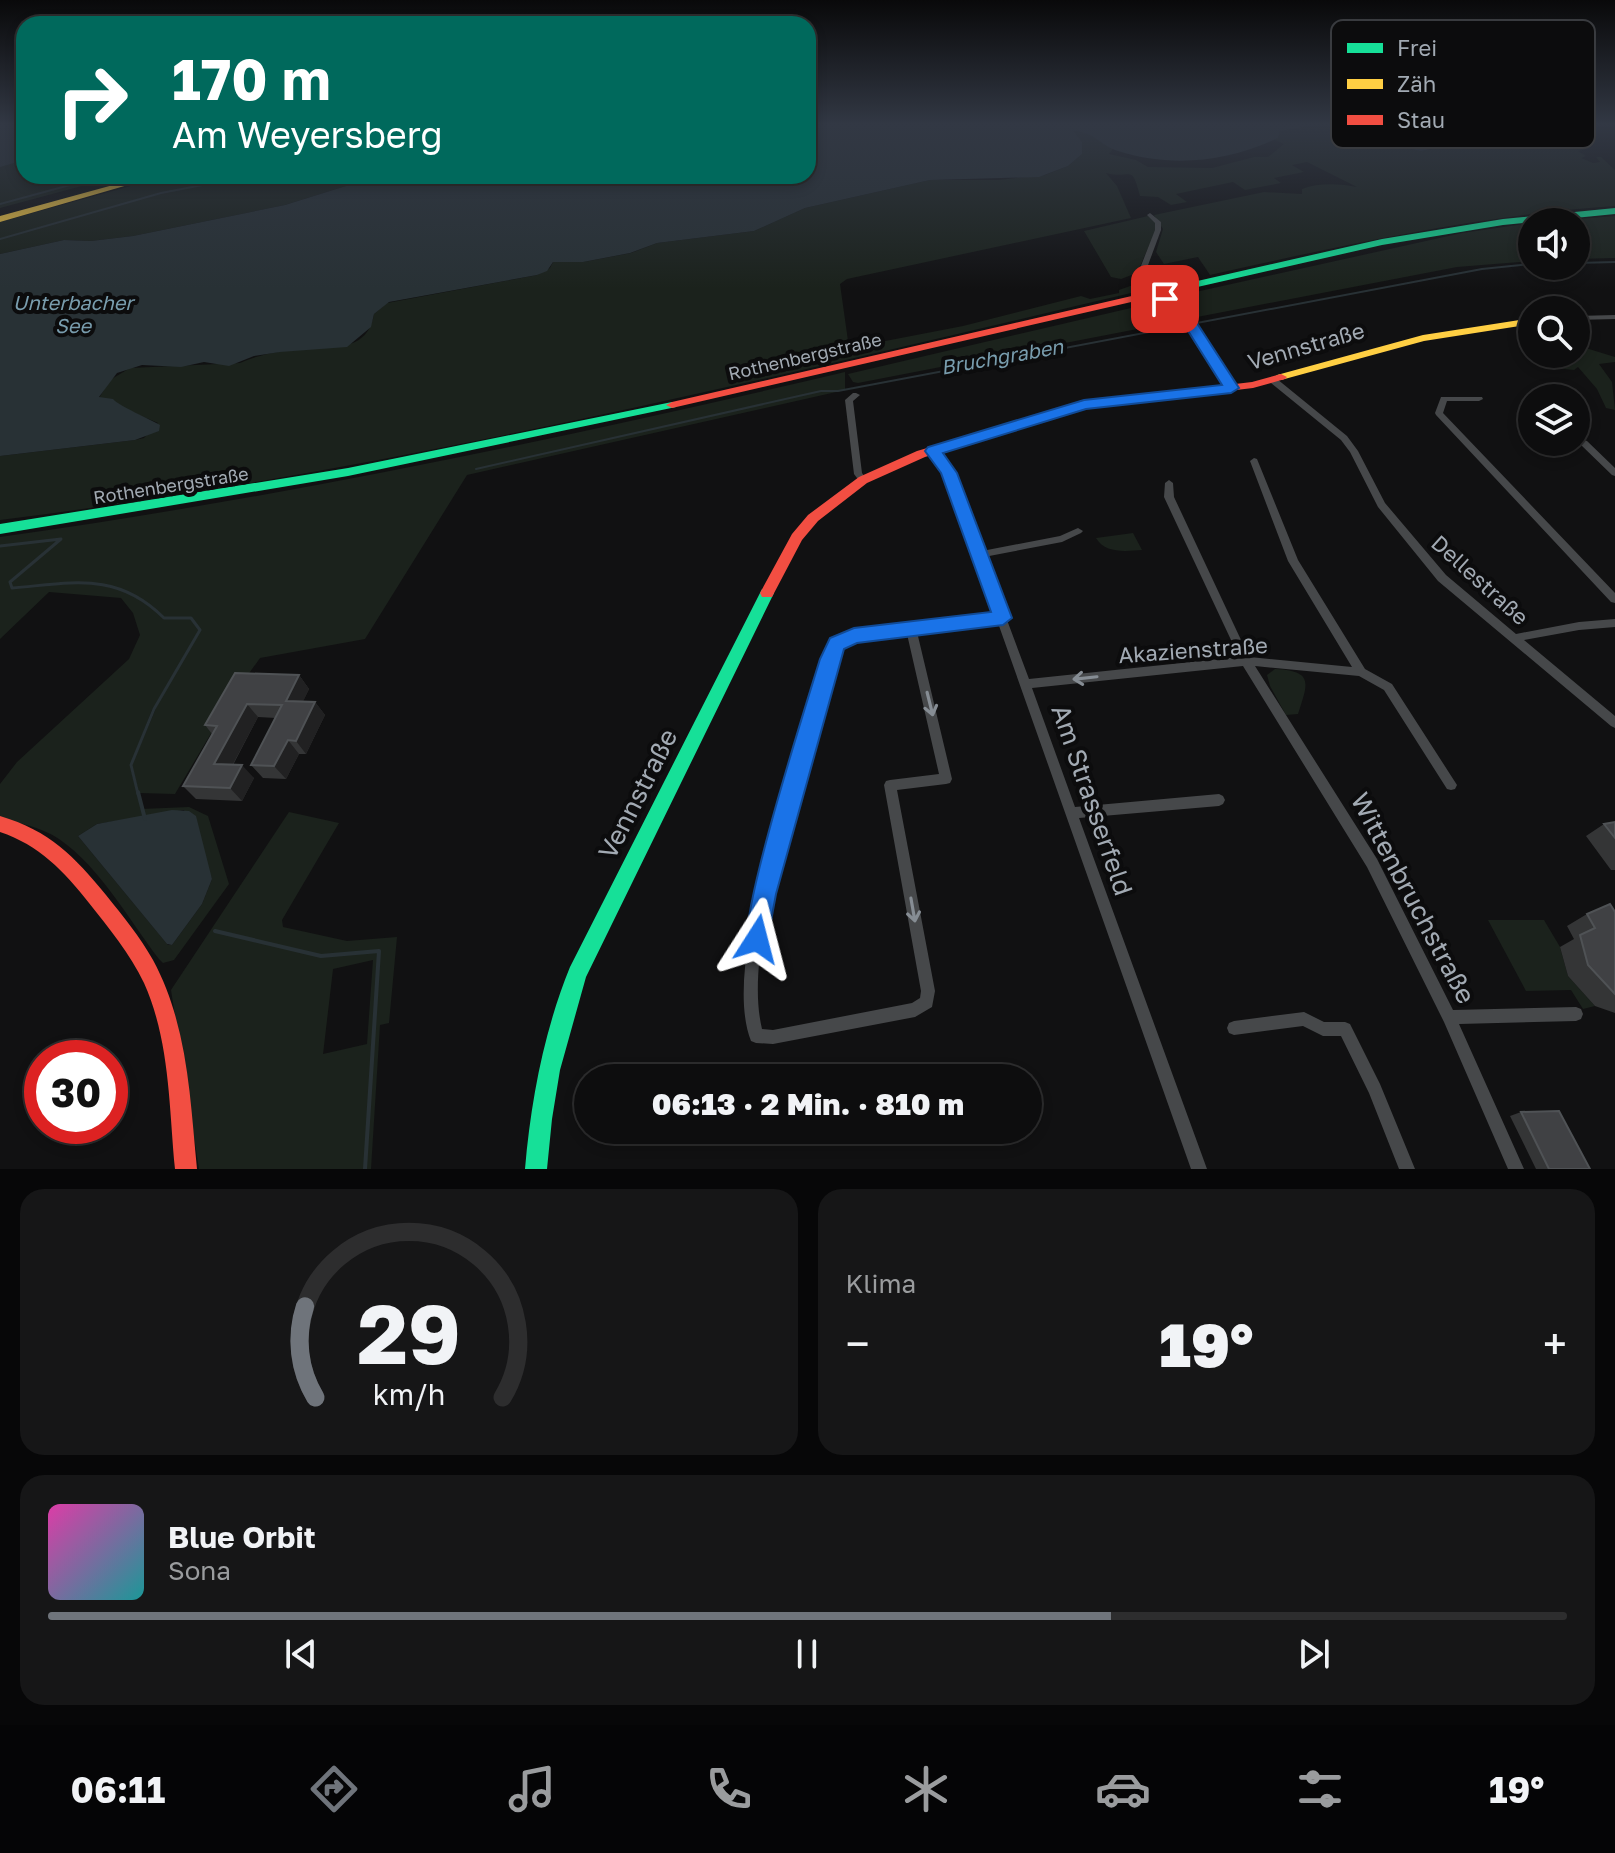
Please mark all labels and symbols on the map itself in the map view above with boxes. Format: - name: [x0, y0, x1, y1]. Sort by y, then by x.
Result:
- legend: [1331, 20, 1595, 148]
- text: Frei: [1397, 34, 1437, 61]
- text: Zäh: [1397, 70, 1436, 97]
- text: Stau: [1397, 106, 1445, 133]
- pin: [1131, 265, 1199, 333]
- water label: Unterbacher See: [13, 290, 136, 337]
- street label: Vennstraße: [1244, 316, 1367, 375]
- street label: Rothenbergstraße: [726, 328, 884, 384]
- water label: Bruchgraben: [939, 333, 1066, 380]
- street label: Rothenbergstraße: [92, 462, 250, 508]
- street label: Dellestraße: [1426, 529, 1535, 630]
- street label: Akazienstraße: [1117, 631, 1269, 668]
- one-way arrow: [1072, 671, 1099, 686]
- one-way arrow: [923, 690, 938, 716]
- street label: Am Strasserfeld: [1045, 700, 1140, 899]
- street label: Vennstraße: [592, 724, 684, 864]
- street label: Wittenbruchstraße: [1345, 787, 1482, 1009]
- position arrow: [715, 897, 799, 981]
- one-way arrow: [906, 897, 921, 922]
- speed limit sign: 30: [24, 1040, 128, 1144]

